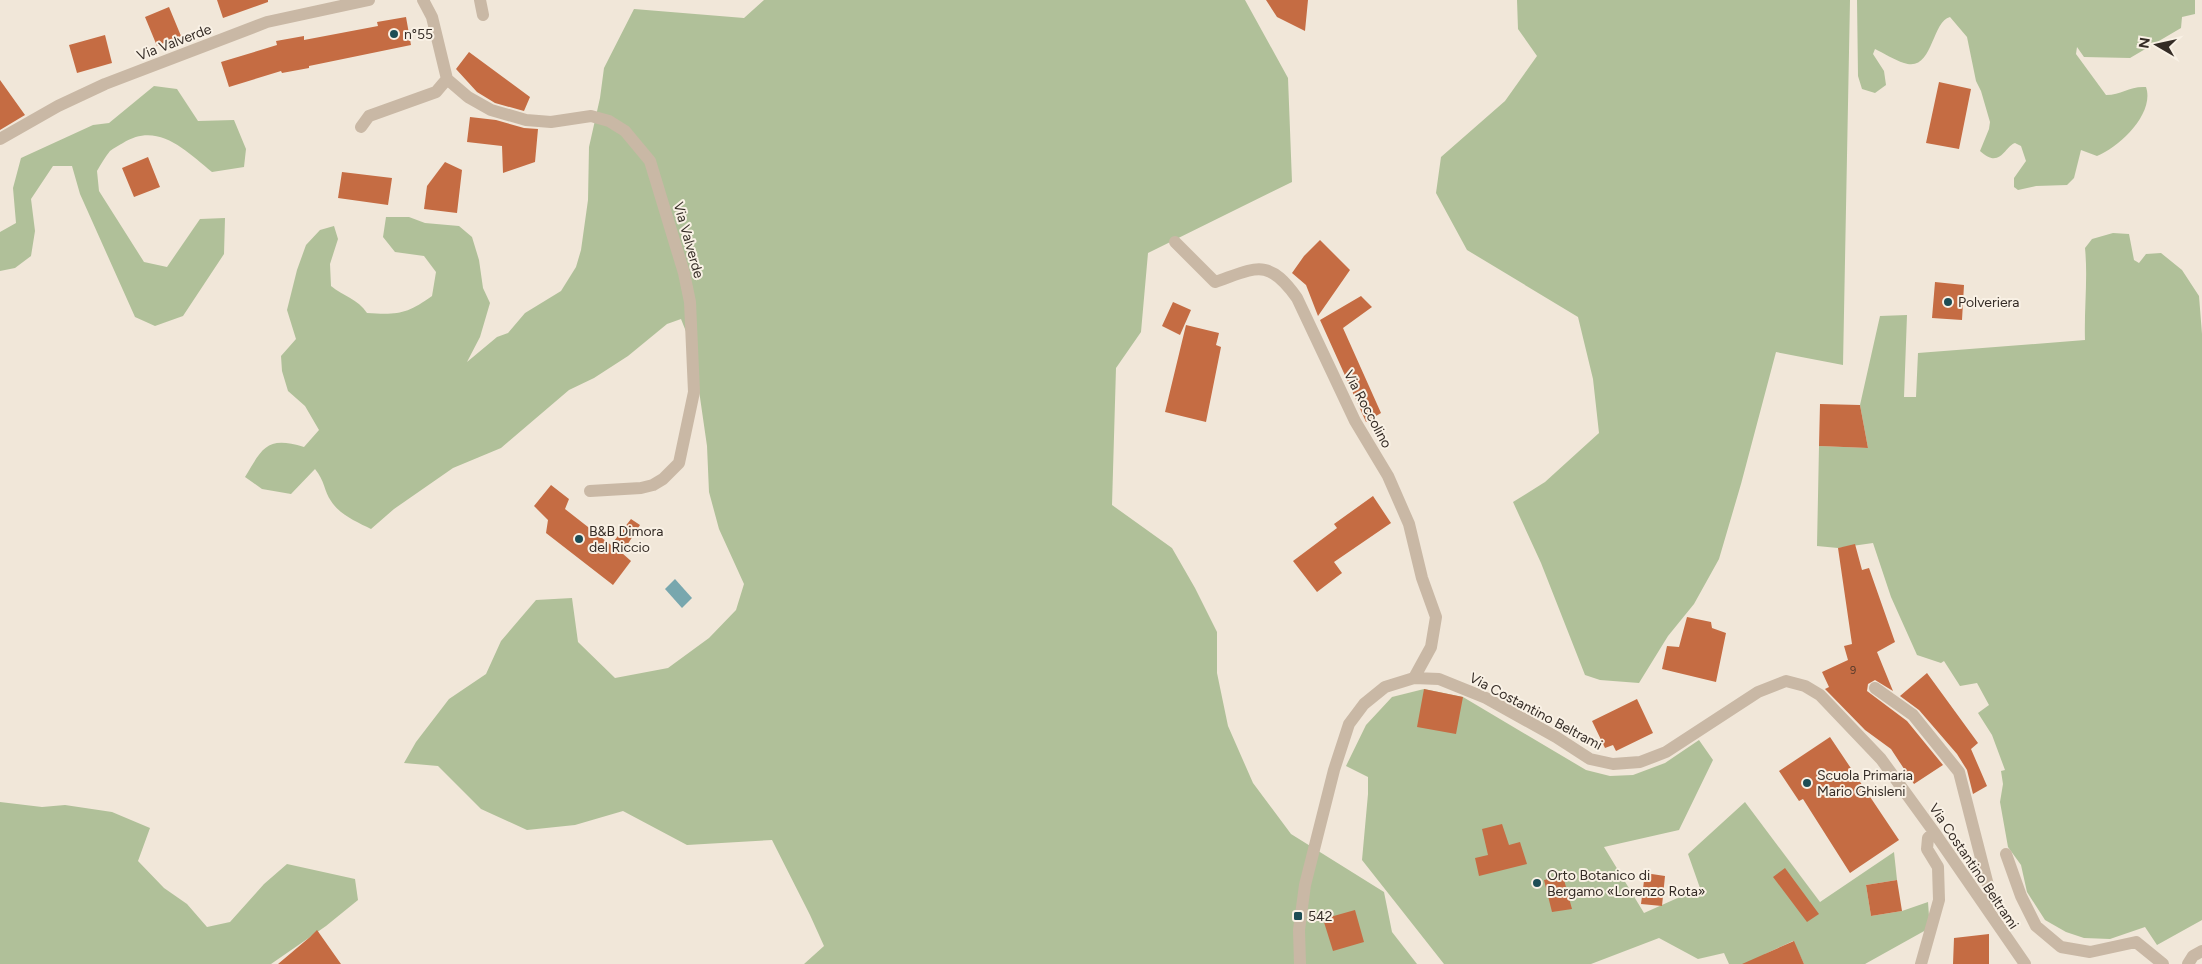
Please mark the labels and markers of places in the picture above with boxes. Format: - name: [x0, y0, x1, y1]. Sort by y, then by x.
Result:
- place label: n°55: [404, 26, 433, 43]
- marker: n°55: [388, 28, 400, 40]
- place label: Polveriera: [1958, 294, 2019, 311]
- marker: Polveriera: [1942, 296, 1954, 308]
- place label: B&B Dimora del Riccio: [589, 523, 663, 556]
- marker: B&B Dimora del Riccio: [573, 533, 585, 545]
- place label: Scuola Primaria Mario Ghisleni: [1817, 767, 1913, 800]
- marker: Scuola Primaria Mario Ghisleni: [1801, 777, 1813, 789]
- place label: Orto Botanico di Bergamo «Lorenzo Rota»: [1547, 867, 1706, 900]
- marker: Orto Botanico di Bergamo «Lorenzo Rota»: [1531, 877, 1543, 889]
- place label: 542: [1308, 908, 1333, 925]
- marker: 542: [1292, 910, 1304, 922]

